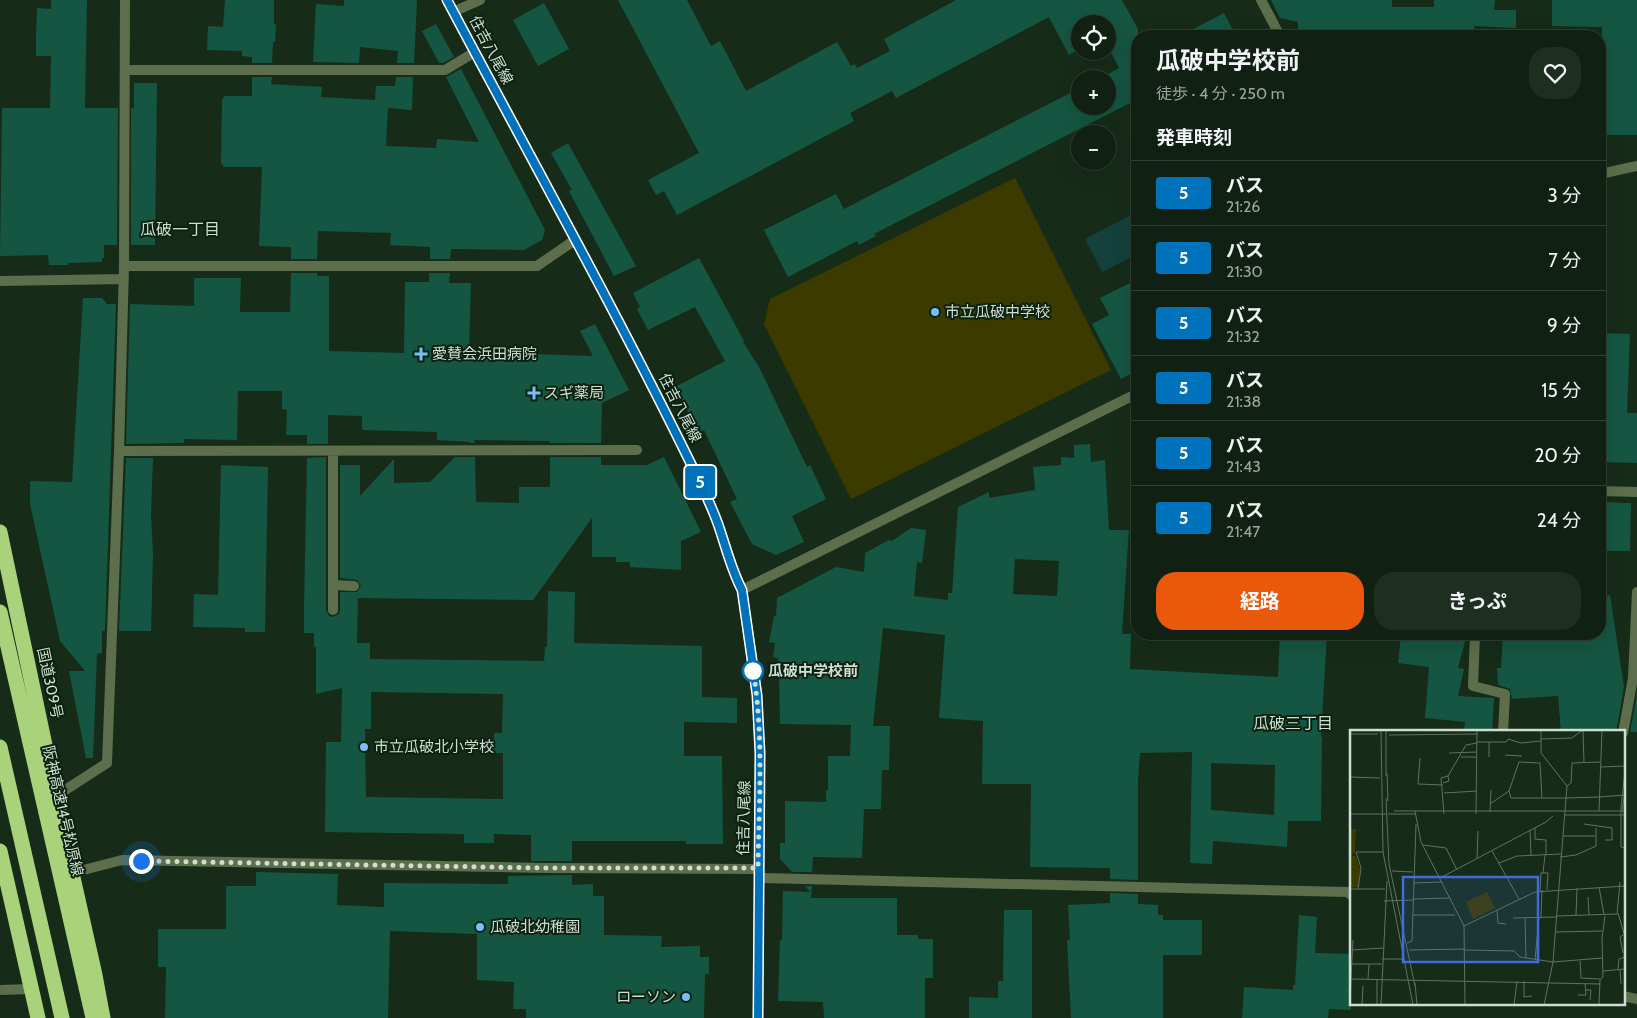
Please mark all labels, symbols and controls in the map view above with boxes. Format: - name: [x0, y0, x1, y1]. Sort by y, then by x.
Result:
- street label: 住吉八尾線: [465, 13, 517, 87]
- map controls: [1071, 15, 1116, 170]
- button: locate: [1071, 15, 1116, 60]
- text: 瓜破中学校前: [1156, 46, 1300, 75]
- button: heart: [1529, 47, 1581, 99]
- button: +: [1071, 70, 1116, 115]
- text: 徒歩 · 4 分 · 250 m: [1156, 84, 1285, 103]
- button: −: [1071, 125, 1116, 170]
- text: 発車時刻: [1156, 126, 1232, 149]
- text: バス: [1226, 174, 1264, 197]
- text: 5: [1179, 182, 1188, 204]
- text: 3 分: [1547, 184, 1581, 207]
- text: 21:26: [1226, 197, 1260, 216]
- district label: 瓜破一丁目: [140, 220, 220, 239]
- text: バス: [1226, 239, 1264, 262]
- text: 5: [1179, 247, 1188, 269]
- text: 7 分: [1548, 249, 1581, 272]
- text: 21:30: [1226, 262, 1263, 281]
- place label: 市立瓜破中学校: [945, 303, 1050, 321]
- text: バス: [1226, 304, 1264, 327]
- marker: 市立瓜破中学校: [929, 306, 941, 318]
- text: 5: [1179, 312, 1188, 334]
- text: 9 分: [1547, 314, 1581, 337]
- text: 21:32: [1226, 327, 1260, 346]
- place label: 愛賛会浜田病院: [432, 345, 537, 363]
- marker: 愛賛会浜田病院: [414, 347, 428, 361]
- text: バス: [1226, 369, 1264, 392]
- street label: 住吉八尾線: [655, 370, 705, 446]
- text: 5: [1179, 377, 1188, 399]
- text: 15 分: [1541, 379, 1581, 402]
- place label: スギ薬局: [544, 384, 604, 402]
- marker: スギ薬局: [528, 387, 540, 399]
- text: 21:38: [1226, 392, 1261, 411]
- text: バス: [1226, 434, 1264, 457]
- text: 5: [1179, 442, 1188, 464]
- text: 20 分: [1535, 444, 1581, 467]
- text: 21:43: [1226, 457, 1261, 476]
- line badge: 5: [684, 466, 716, 498]
- text: 5: [695, 471, 705, 493]
- text: バス: [1226, 499, 1264, 522]
- text: 5: [1179, 507, 1188, 529]
- text: 24 分: [1537, 509, 1581, 532]
- text: 21:47: [1226, 522, 1260, 541]
- button: 経路: [1156, 572, 1364, 630]
- button: きっぷ: [1374, 572, 1581, 630]
- street label: 国道309号: [34, 646, 66, 720]
- marker: 瓜破中学校前: [742, 660, 764, 682]
- place label: 瓜破中学校前: [768, 662, 858, 680]
- district label: 瓜破三丁目: [1253, 714, 1333, 733]
- inset map: [1350, 730, 1624, 1006]
- place label: 市立瓜破北小学校: [374, 738, 494, 756]
- marker: 市立瓜破北小学校: [358, 741, 370, 753]
- street label: 阪神高速14号松原線: [39, 744, 87, 878]
- street label: 住吉八尾線: [734, 780, 754, 856]
- your location: [129, 849, 154, 874]
- place label: 瓜破北幼稚園: [490, 918, 580, 936]
- marker: 瓜破北幼稚園: [474, 921, 486, 933]
- place label: ローソン: [616, 988, 676, 1006]
- marker: ローソン: [680, 991, 692, 1003]

